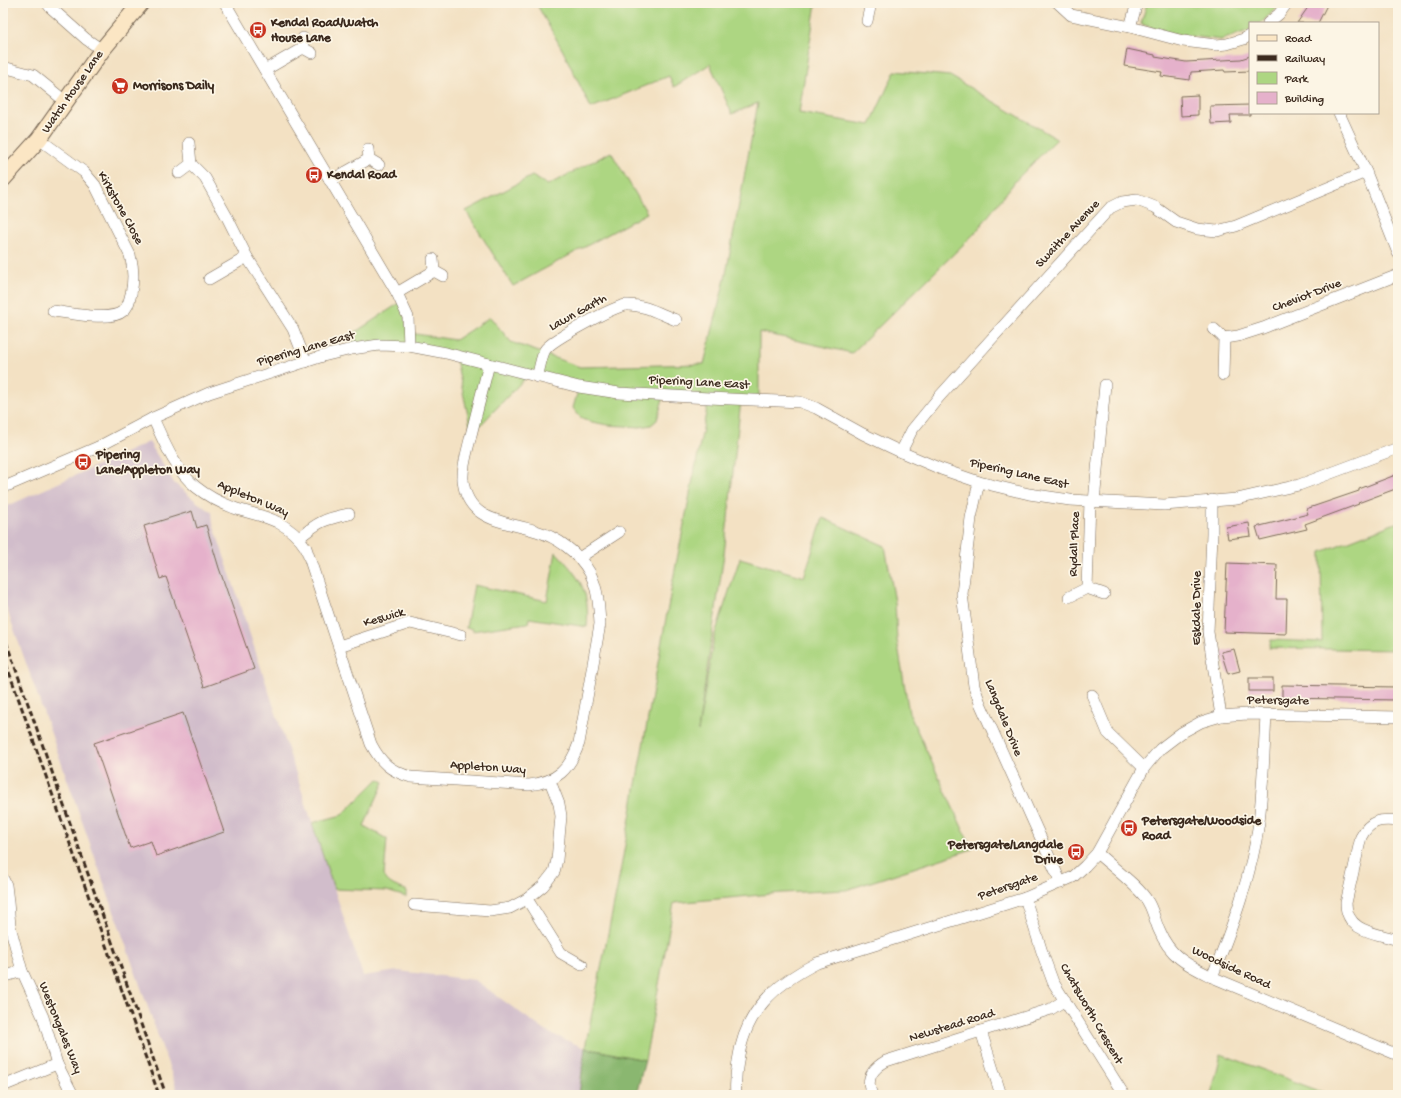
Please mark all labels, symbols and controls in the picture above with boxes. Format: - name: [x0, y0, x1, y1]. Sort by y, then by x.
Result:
- place label: Kendal Road/Watch House Lane: [270, 16, 378, 46]
- bus stop icon: Kendal Road/Watch House Lane: [248, 20, 268, 40]
- legend: [1249, 22, 1379, 114]
- text: Road: [1285, 33, 1312, 47]
- street label: Watch House Lane: [39, 47, 107, 136]
- text: Railway: [1285, 53, 1325, 67]
- text: Park: [1284, 73, 1310, 87]
- supermarket icon: Morrisons Daily: [110, 76, 130, 96]
- place label: Morrisons Daily: [133, 79, 215, 94]
- text: Building: [1284, 93, 1324, 107]
- bus stop icon: Kendal Road: [304, 165, 324, 185]
- place label: Kendal Road: [326, 168, 398, 183]
- street label: Kirkstone Close: [94, 169, 146, 247]
- street label: Swaithe Avenue: [1033, 197, 1103, 271]
- street label: Cheviot Drive: [1270, 276, 1344, 316]
- street label: Lawn Garth: [547, 291, 609, 335]
- street label: Pipering Lane East: [255, 327, 358, 370]
- street label: Pipering Lane East: [647, 373, 751, 393]
- place label: Pipering Lane/Appleton Way: [95, 448, 201, 479]
- bus stop icon: Pipering Lane/Appleton Way: [73, 452, 93, 472]
- street label: Pipering Lane East: [967, 455, 1071, 493]
- street label: Appleton Way: [215, 477, 291, 521]
- street label: Rydall Place: [1066, 511, 1084, 577]
- street label: Eskdale Drive: [1190, 570, 1205, 645]
- street label: Keswick: [362, 605, 407, 631]
- street label: Langdale Drive: [981, 677, 1025, 759]
- street label: Petersgate: [1246, 693, 1309, 709]
- street label: Appleton Way: [450, 758, 527, 778]
- place label: Petersgate/Woodside Road: [1141, 814, 1262, 844]
- bus stop icon: Petersgate/Woodside Road: [1119, 818, 1139, 838]
- place label: Petersgate/Langdale Drive: [947, 838, 1064, 868]
- bus stop icon: Petersgate/Langdale Drive: [1066, 842, 1086, 862]
- street label: Petersgate: [975, 870, 1040, 904]
- street label: Woodside Road: [1189, 943, 1274, 993]
- street label: Chatsworth Crescent: [1056, 961, 1127, 1069]
- street label: Westongales Way: [35, 980, 85, 1077]
- street label: Newstead Road: [908, 1006, 998, 1046]

